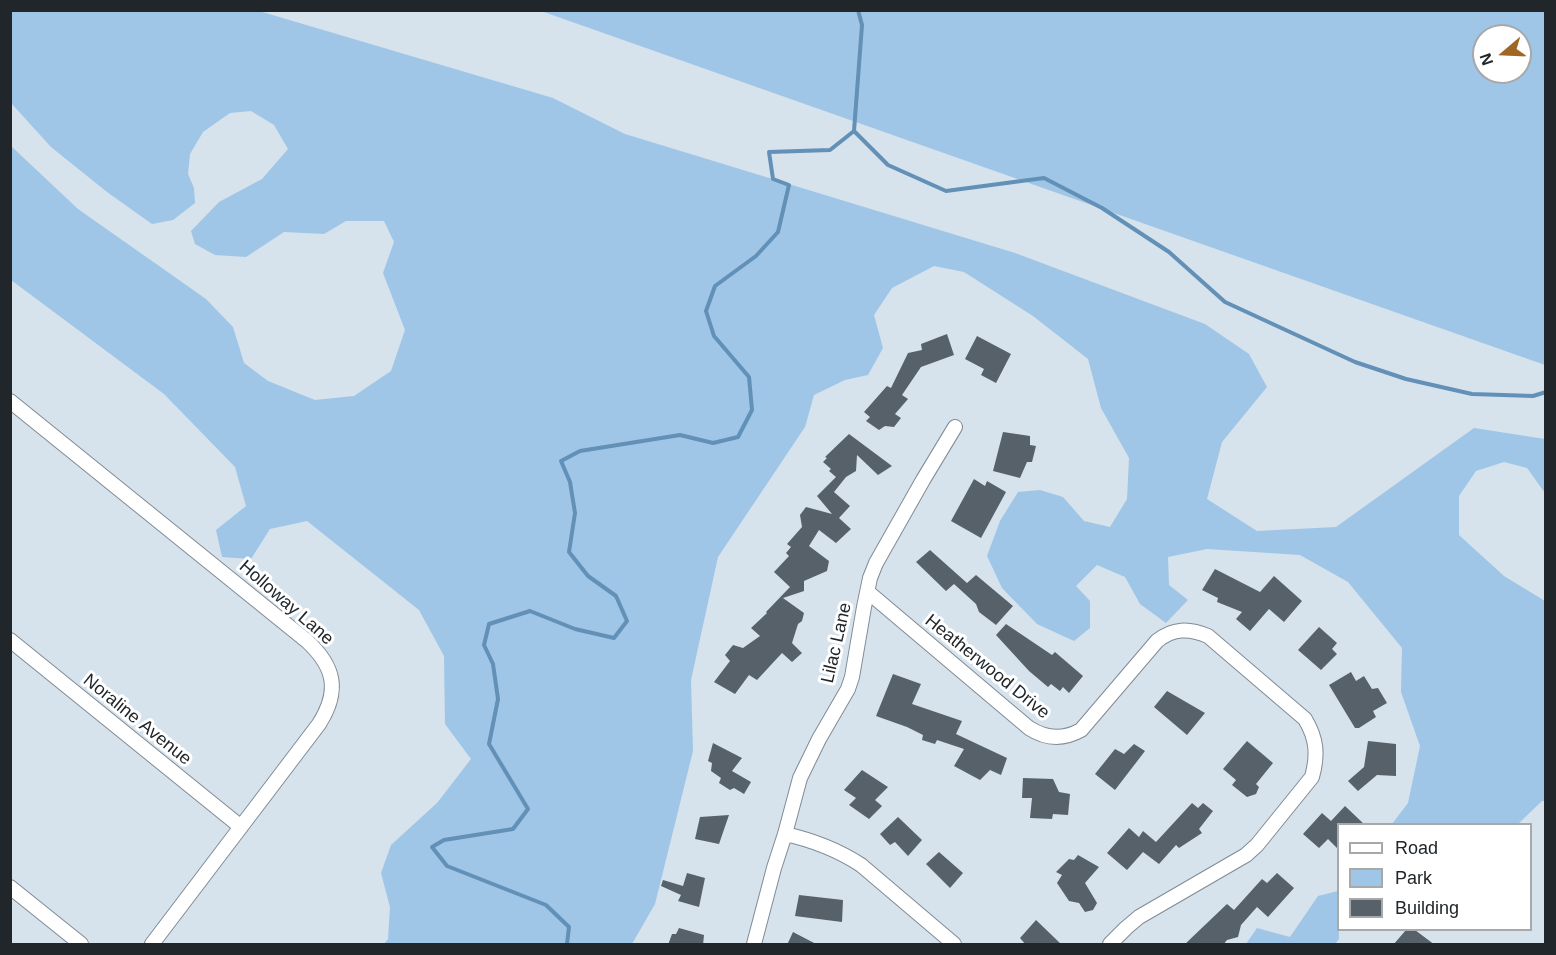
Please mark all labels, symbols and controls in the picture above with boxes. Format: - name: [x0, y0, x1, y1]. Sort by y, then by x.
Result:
- north arrow: [1472, 24, 1532, 84]
- text: N: [1476, 51, 1496, 68]
- street label: Holloway Lane: [234, 556, 338, 650]
- street label: Lilac Lane: [817, 601, 857, 685]
- street label: Heatherwood Drive: [920, 610, 1054, 724]
- street label: Noraline Avenue: [79, 670, 195, 770]
- legend: [1337, 823, 1532, 931]
- text: Road: [1395, 838, 1438, 858]
- text: Park: [1395, 868, 1432, 888]
- text: Building: [1395, 898, 1459, 918]

